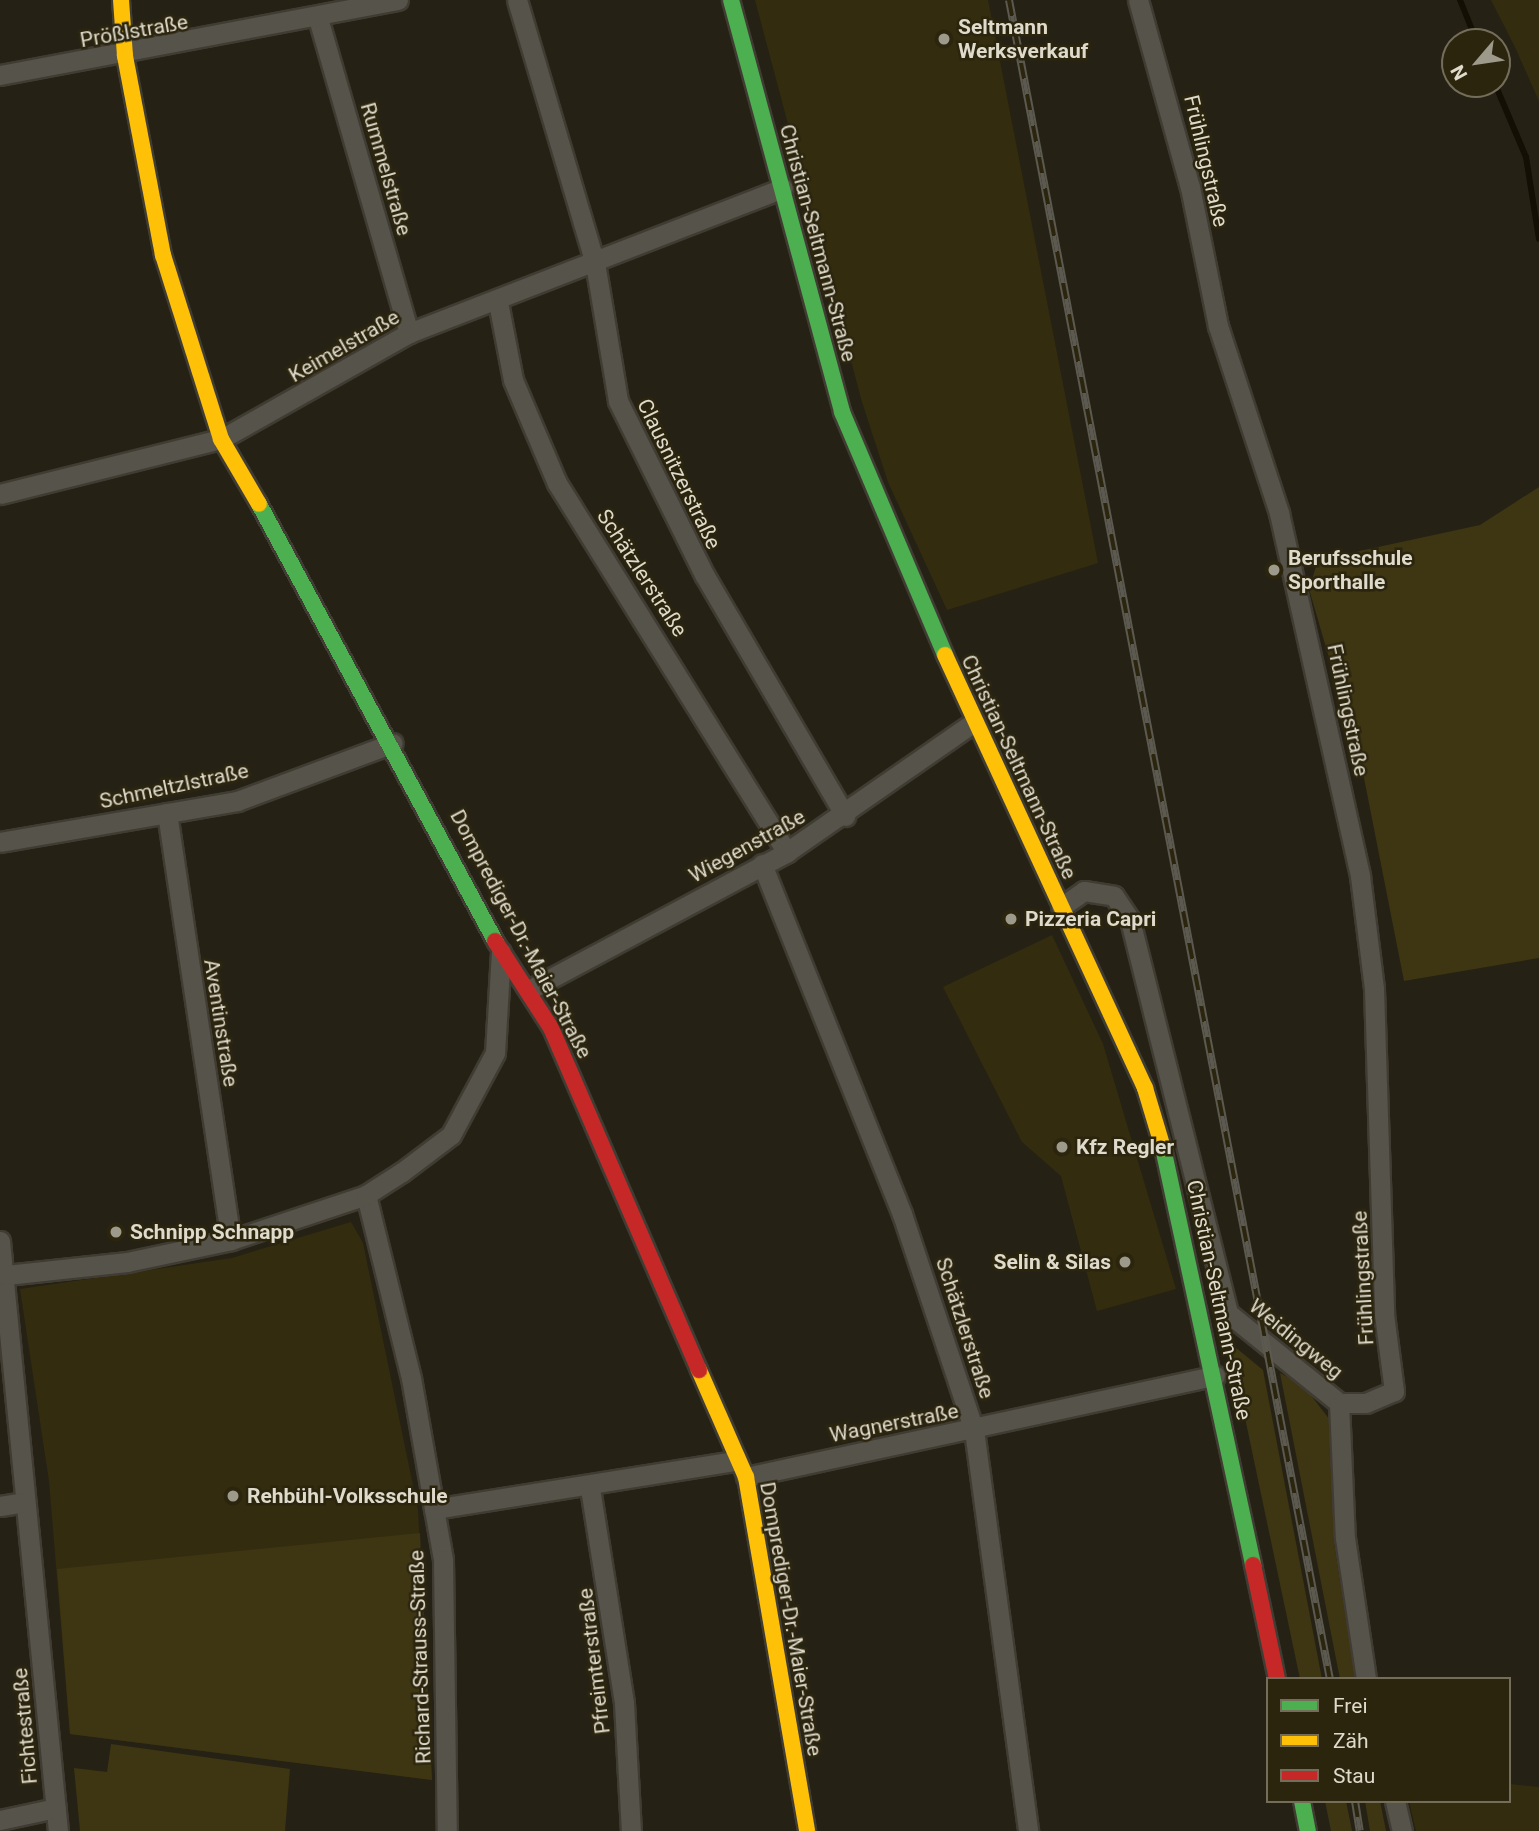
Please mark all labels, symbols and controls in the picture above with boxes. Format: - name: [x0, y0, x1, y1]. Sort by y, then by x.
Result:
- street label: Prößlstraße: [78, 9, 190, 53]
- place label: Seltmann Werksverkauf: [958, 14, 1088, 64]
- north arrow: [1441, 28, 1511, 98]
- marker: Seltmann Werksverkauf: [936, 31, 952, 47]
- text: N: [1446, 61, 1472, 84]
- street label: Frühlingstraße: [1179, 93, 1233, 229]
- street label: Rummelstraße: [355, 100, 417, 238]
- street label: Christian-Seltmann-Straße: [774, 122, 862, 364]
- street label: Keimelstraße: [284, 304, 404, 388]
- street label: Clausnitzerstraße: [632, 395, 726, 553]
- street label: Schätzlerstraße: [592, 505, 692, 641]
- place label: Berufsschule Sporthalle: [1288, 545, 1413, 595]
- marker: Berufsschule Sporthalle: [1266, 562, 1282, 578]
- street label: Frühlingstraße: [1322, 642, 1374, 778]
- street label: Christian-Seltmann-Straße: [956, 651, 1082, 883]
- street label: Schmeltzlstraße: [97, 758, 251, 814]
- street label: Wiegenstraße: [685, 804, 809, 888]
- street label: Domprediger-Dr.-Maier-Straße: [445, 805, 597, 1063]
- place label: Pizzeria Capri: [1025, 906, 1156, 932]
- marker: Pizzeria Capri: [1003, 911, 1019, 927]
- street label: Aventinstraße: [198, 957, 244, 1089]
- place label: Kfz Regler: [1076, 1134, 1174, 1160]
- marker: Kfz Regler: [1054, 1139, 1070, 1155]
- street label: Christian-Seltmann-Straße: [1181, 1178, 1257, 1422]
- street label: Frühlingstraße: [1347, 1210, 1379, 1346]
- place label: Schnipp Schnapp: [130, 1219, 294, 1245]
- marker: Schnipp Schnapp: [108, 1224, 124, 1240]
- place label: Selin & Silas: [994, 1249, 1111, 1275]
- street label: Schätzlerstraße: [930, 1254, 1000, 1402]
- marker: Selin & Silas: [1117, 1254, 1133, 1270]
- street label: Weidingweg: [1244, 1293, 1348, 1385]
- street label: Wagnerstraße: [827, 1398, 961, 1448]
- street label: Domprediger-Dr.-Maier-Straße: [754, 1480, 828, 1758]
- place label: Rehbühl-Volksschule: [247, 1483, 448, 1509]
- marker: Rehbühl-Volksschule: [225, 1488, 241, 1504]
- street label: Richard-Strauss-Straße: [404, 1550, 436, 1764]
- street label: Pfreimterstraße: [573, 1587, 615, 1735]
- street label: Fichtestraße: [7, 1667, 43, 1785]
- legend: [1266, 1677, 1511, 1803]
- text: Frei: [1333, 1694, 1368, 1718]
- text: Zäh: [1333, 1729, 1369, 1753]
- text: Stau: [1333, 1764, 1375, 1788]

